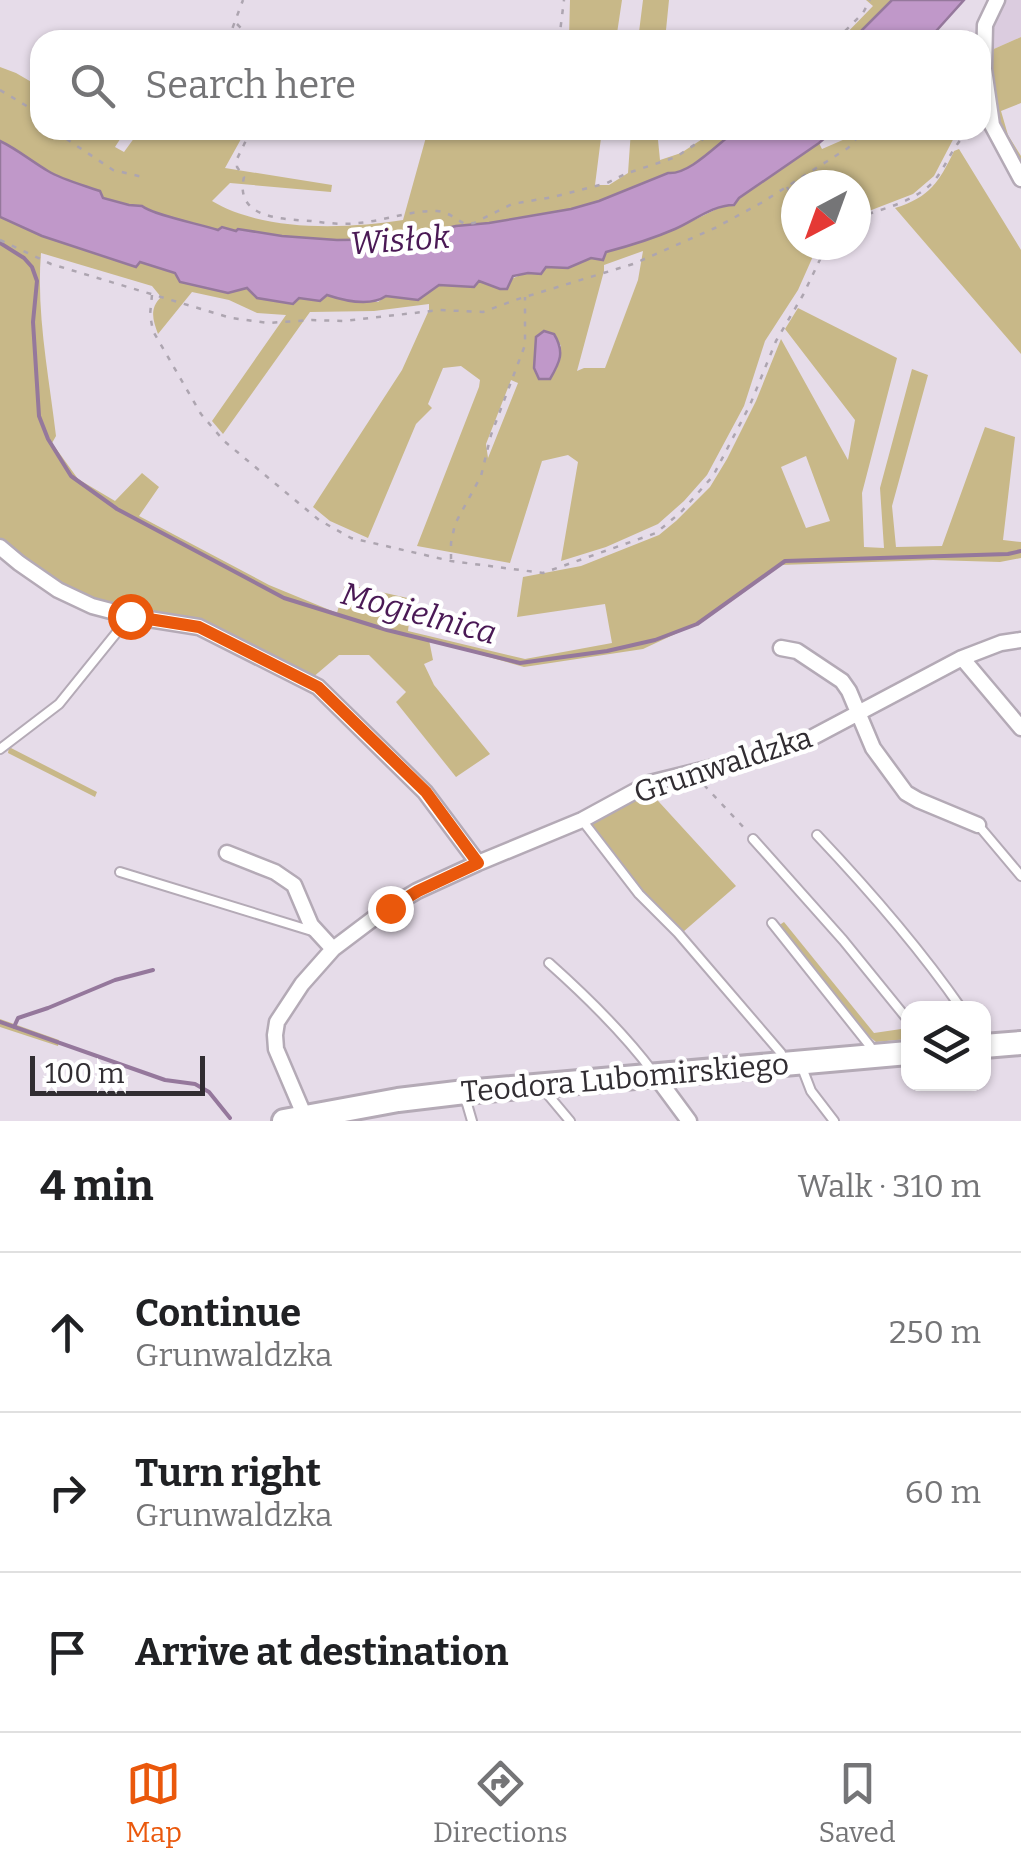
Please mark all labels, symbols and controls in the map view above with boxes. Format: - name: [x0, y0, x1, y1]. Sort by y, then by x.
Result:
- search box: [30, 30, 991, 140]
- icon: search: [65, 58, 120, 113]
- text: Search here: [145, 62, 356, 108]
- north arrow: [781, 170, 871, 260]
- water label: Wisłok: [349, 218, 452, 262]
- water label: Mogielnica: [337, 574, 501, 652]
- route start: [108, 594, 154, 640]
- street label: Grunwaldzka: [629, 719, 817, 811]
- route end: [368, 886, 414, 932]
- map controls: [901, 1001, 991, 1091]
- button: layers: [901, 1001, 991, 1091]
- street label: Teodora Lubomirskiego: [460, 1046, 790, 1110]
- scale bar: [30, 1051, 205, 1096]
- text: 100 m: [45, 1057, 125, 1090]
- text: 4 min: [40, 1161, 154, 1211]
- text: Walk · 310 m: [798, 1167, 981, 1205]
- text: Continue: [135, 1290, 301, 1336]
- icon: ahead: [40, 1305, 95, 1360]
- text: 250 m: [889, 1313, 981, 1351]
- text: Grunwaldzka: [135, 1336, 333, 1374]
- text: Turn right: [135, 1450, 321, 1496]
- icon: right: [40, 1465, 95, 1520]
- text: 60 m: [905, 1473, 981, 1511]
- text: Grunwaldzka: [135, 1496, 333, 1534]
- icon: arrive: [40, 1625, 95, 1680]
- text: Arrive at destination: [135, 1629, 508, 1675]
- tab: Map: [125, 1756, 182, 1849]
- tab: Directions: [433, 1756, 568, 1849]
- tab: Saved: [819, 1756, 896, 1849]

